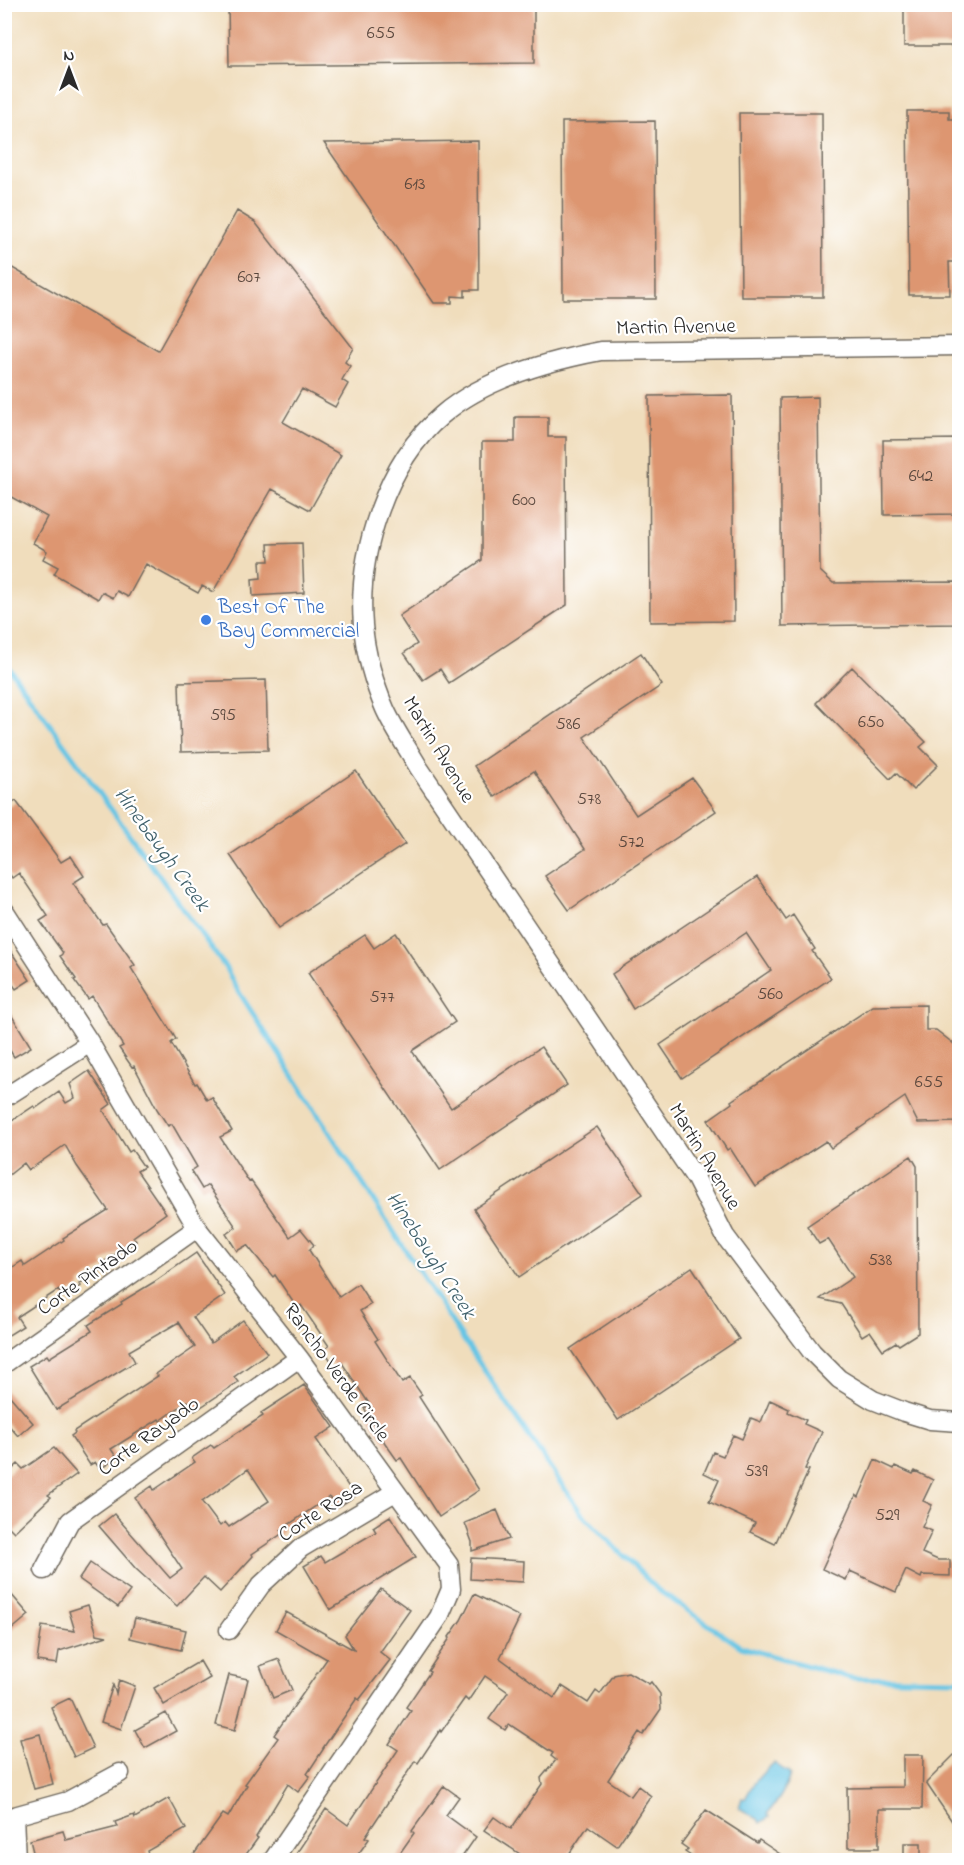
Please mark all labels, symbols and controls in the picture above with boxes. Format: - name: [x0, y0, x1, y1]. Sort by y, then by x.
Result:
- house number: 655: [367, 21, 395, 47]
- north arrow: [39, 39, 99, 99]
- text: N: [64, 44, 75, 68]
- house number: 613: [404, 172, 426, 198]
- house number: 607: [237, 265, 261, 291]
- street label: Martin Avenue: [616, 312, 737, 344]
- house number: 642: [909, 464, 933, 490]
- house number: 600: [512, 488, 536, 514]
- place label: Best Of The Bay Commercial: [217, 593, 359, 649]
- marker: Best Of The Bay Commercial: [199, 613, 213, 627]
- street label: Martin Avenue: [394, 691, 482, 810]
- house number: 595: [210, 703, 236, 729]
- house number: 650: [858, 710, 884, 736]
- house number: 586: [556, 712, 581, 738]
- water label: Hinebaugh Creek: [105, 781, 218, 920]
- house number: 578: [577, 787, 601, 813]
- house number: 572: [618, 830, 644, 856]
- house number: 560: [757, 982, 783, 1008]
- house number: 577: [369, 985, 395, 1011]
- house number: 655: [915, 1070, 943, 1096]
- street label: Martin Avenue: [660, 1098, 748, 1217]
- water label: Hinebaugh Creek: [377, 1186, 484, 1327]
- street label: Corte Pintado: [32, 1232, 145, 1324]
- house number: 538: [868, 1248, 892, 1274]
- street label: Rancho Verde Circle: [275, 1297, 397, 1449]
- street label: Corte Rayado: [92, 1390, 207, 1486]
- house number: 539: [744, 1459, 768, 1485]
- street label: Corte Rosa: [273, 1473, 369, 1551]
- house number: 529: [875, 1503, 900, 1529]

